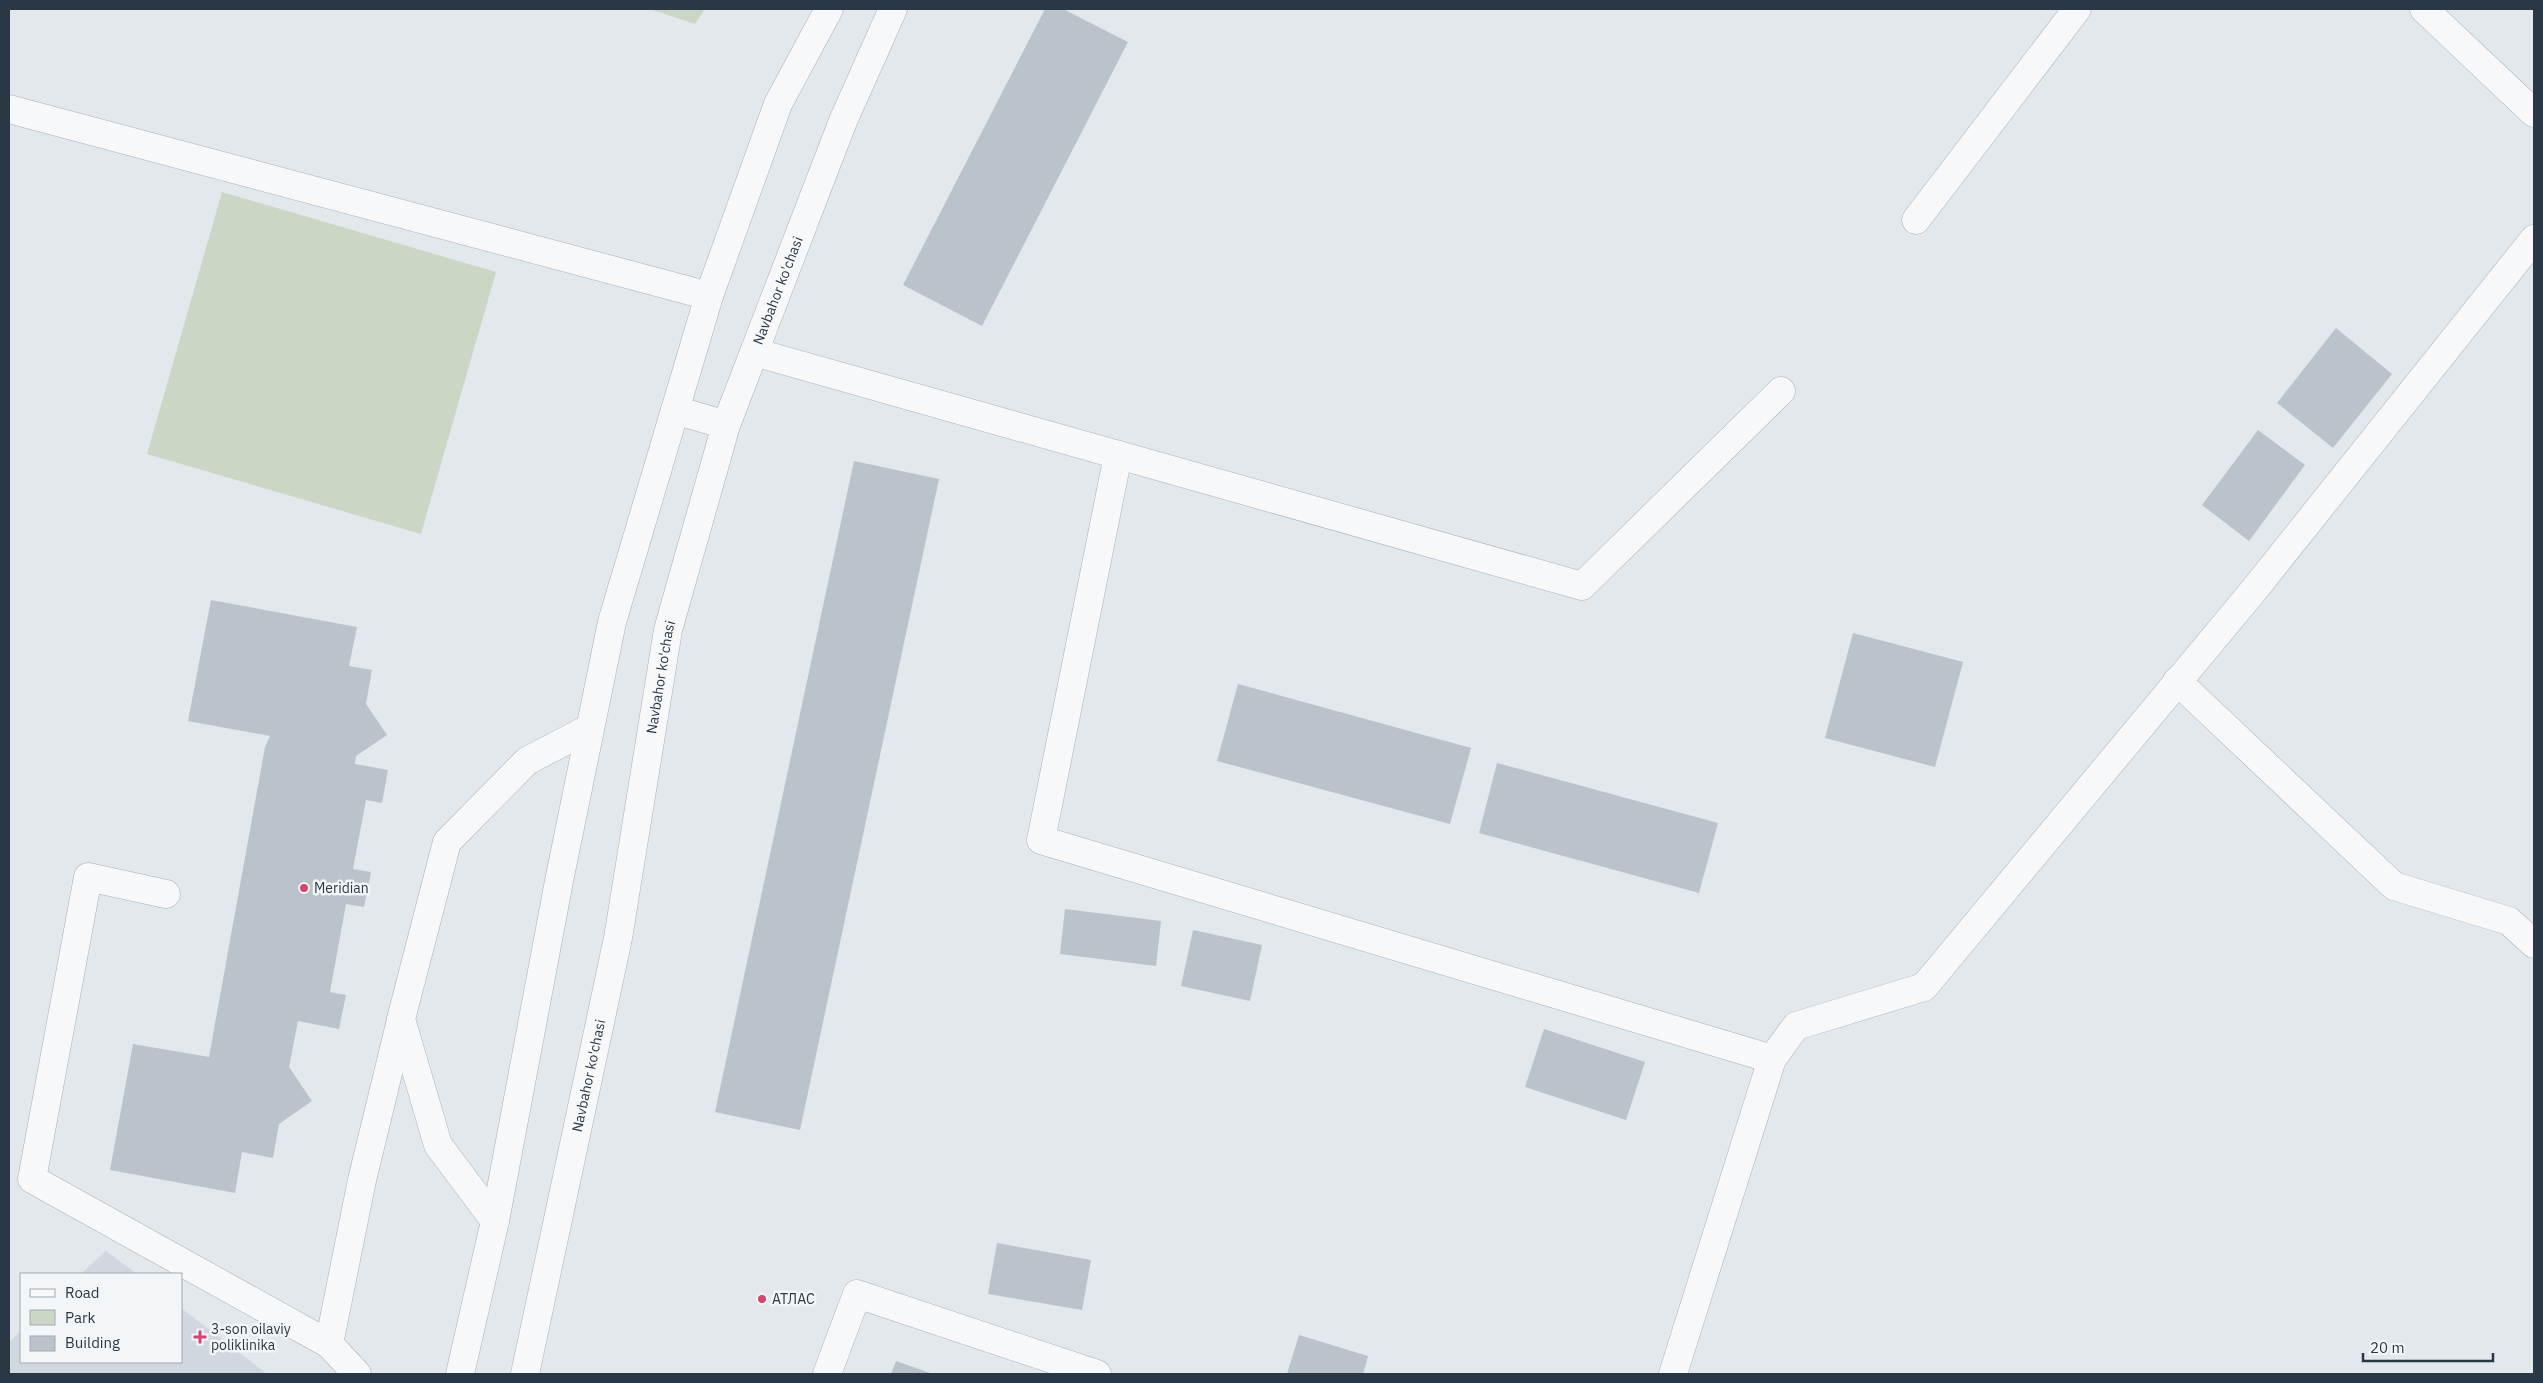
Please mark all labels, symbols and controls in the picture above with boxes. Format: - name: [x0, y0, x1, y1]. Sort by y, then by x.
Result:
- street label: Navbahor ko'chasi: [749, 234, 807, 347]
- street label: Navbahor ko'chasi: [642, 618, 679, 735]
- place label: Meridian: [314, 879, 369, 897]
- marker: Meridian: [298, 882, 310, 894]
- street label: Navbahor ko'chasi: [568, 1018, 609, 1134]
- legend: [20, 1273, 182, 1363]
- text: Road: [65, 1283, 100, 1302]
- place label: АТЛАС: [772, 1290, 815, 1308]
- marker: АТЛАС: [756, 1293, 768, 1305]
- text: Park: [65, 1308, 95, 1327]
- place label: 3-son oilaviy poliklinika: [211, 1320, 291, 1354]
- marker: 3-son oilaviy poliklinika: [193, 1330, 207, 1344]
- scale bar: [2363, 1330, 2493, 1362]
- text: Building: [65, 1333, 120, 1352]
- text: 20 m: [2370, 1338, 2405, 1357]

